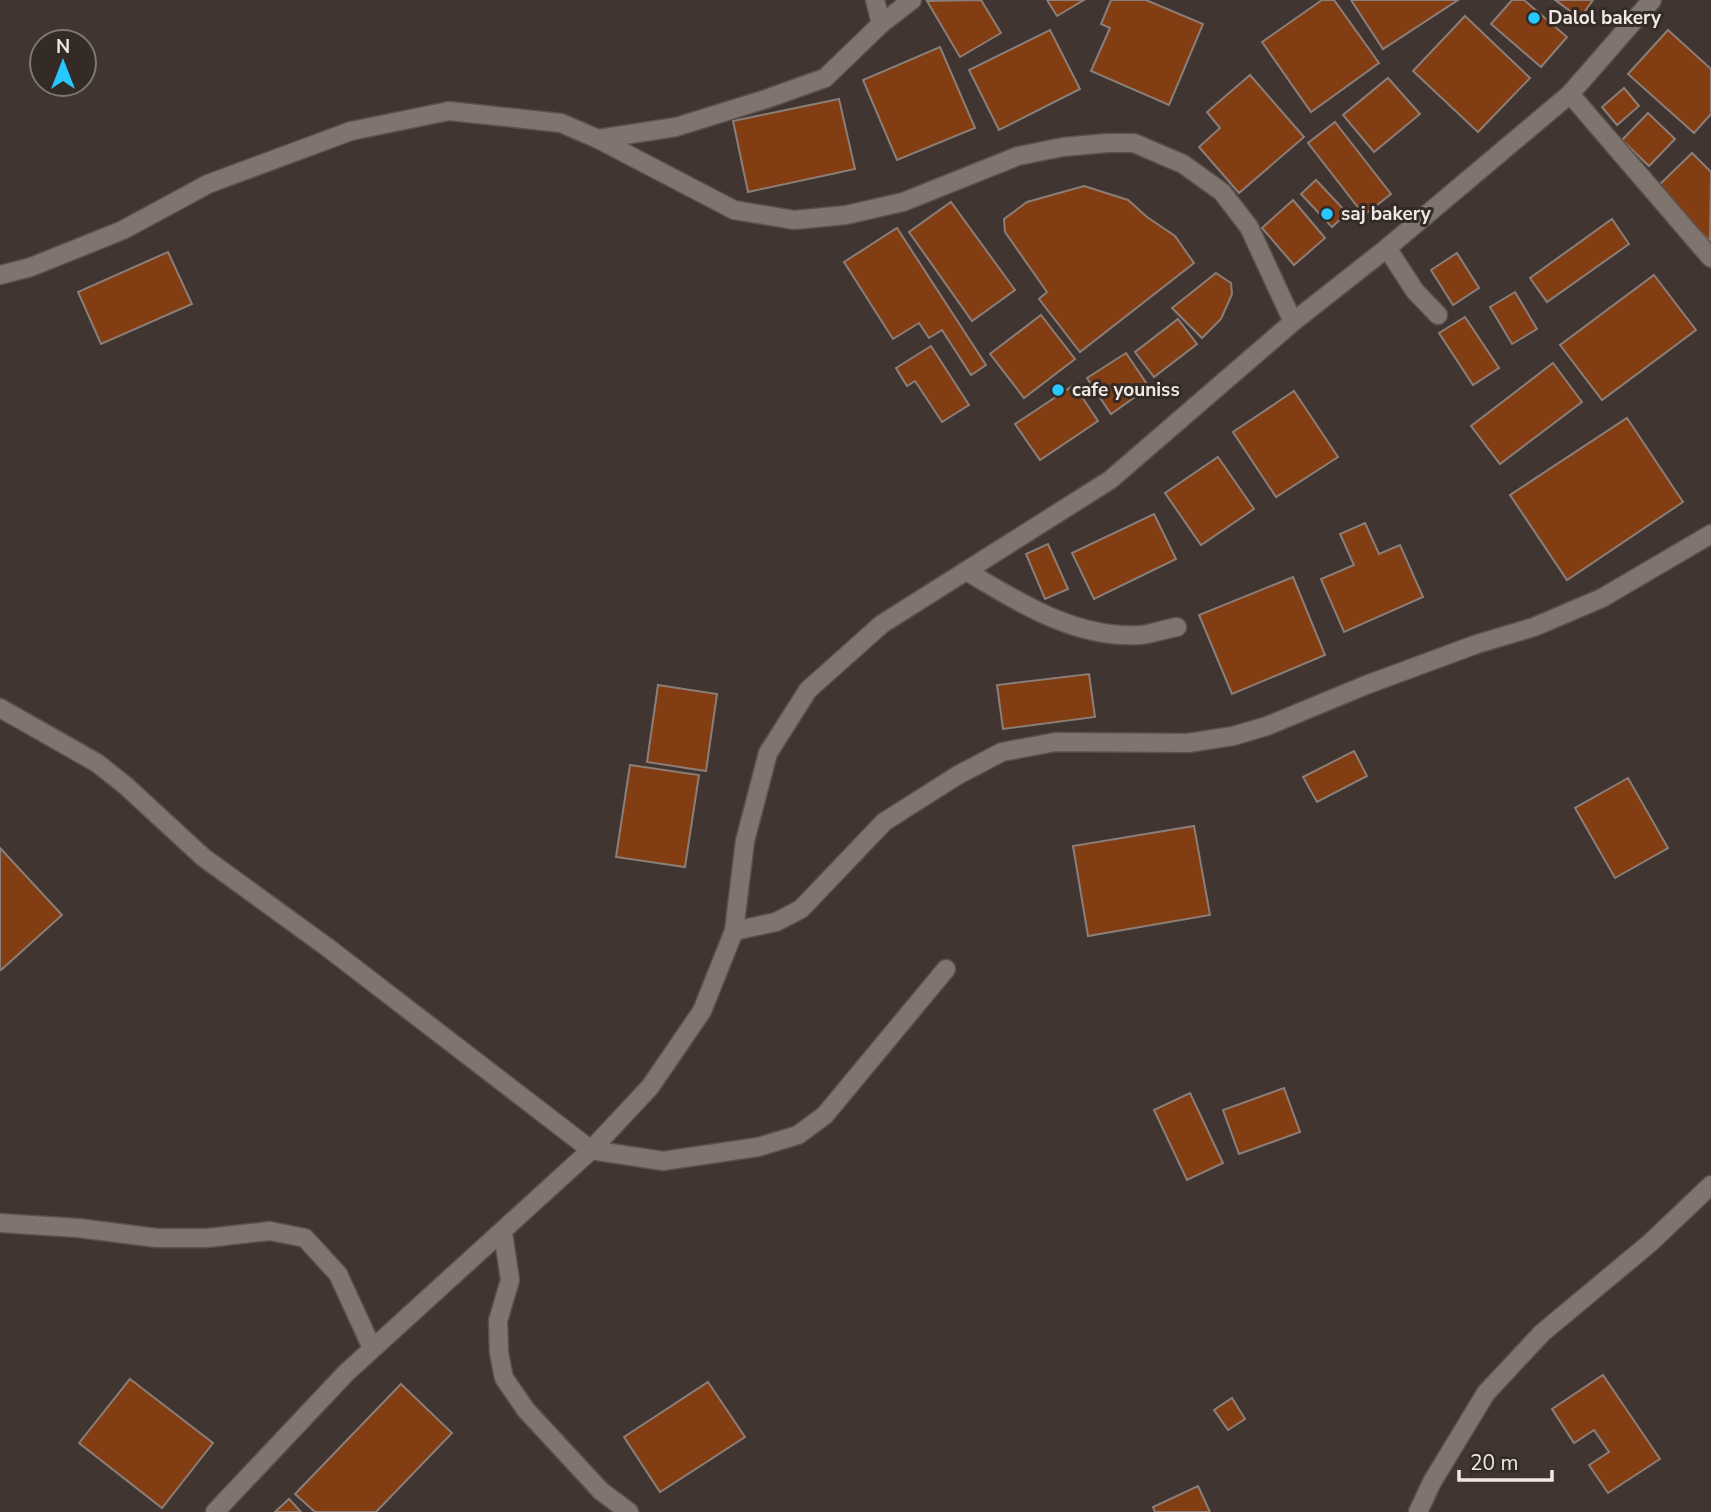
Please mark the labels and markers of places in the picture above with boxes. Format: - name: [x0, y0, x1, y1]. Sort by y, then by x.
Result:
- place label: Dalol bakery: [1548, 5, 1662, 31]
- marker: Dalol bakery: [1526, 10, 1542, 26]
- place label: saj bakery: [1341, 201, 1432, 227]
- marker: saj bakery: [1319, 206, 1335, 222]
- place label: cafe youniss: [1072, 377, 1180, 403]
- marker: cafe youniss: [1050, 382, 1066, 398]

